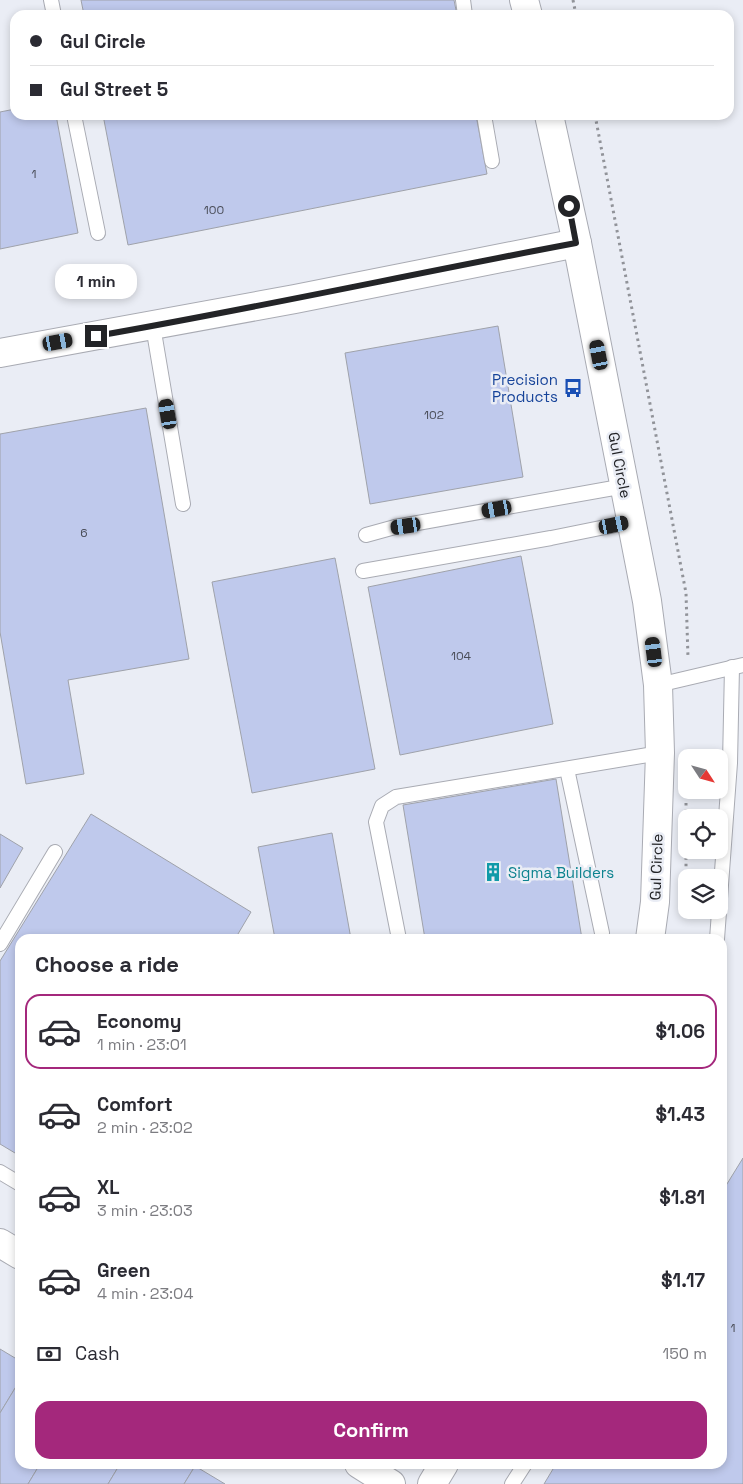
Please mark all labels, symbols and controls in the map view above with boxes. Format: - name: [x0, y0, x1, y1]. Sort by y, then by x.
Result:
- text: Gul Circle: [60, 29, 146, 54]
- text: Gul Street 5: [60, 77, 168, 102]
- house number: 1: [31, 166, 37, 182]
- route start: [558, 195, 580, 217]
- house number: 100: [204, 202, 224, 218]
- callout: 1 min: [55, 264, 137, 298]
- text: 1 min: [76, 271, 116, 292]
- route end: [85, 325, 107, 347]
- car: [41, 332, 74, 352]
- car: [588, 339, 609, 371]
- place label: Precision Products: [492, 370, 558, 406]
- bus stop icon: Precision Products: [562, 377, 584, 399]
- car: [158, 398, 177, 430]
- house number: 102: [424, 407, 444, 423]
- street label: Gul Circle: [604, 430, 636, 500]
- car: [480, 499, 513, 519]
- car: [597, 515, 630, 535]
- car: [390, 516, 421, 536]
- house number: 6: [80, 525, 88, 541]
- car: [644, 636, 663, 668]
- house number: 104: [451, 648, 472, 664]
- north arrow: [678, 749, 728, 799]
- map controls: [678, 749, 728, 919]
- button: locate: [678, 809, 728, 859]
- street label: Gul Circle: [645, 833, 667, 901]
- building icon: Sigma Builders: [482, 861, 504, 883]
- place label: Sigma Builders: [508, 863, 614, 882]
- button: layers: [678, 869, 728, 919]
- text: Choose a ride: [35, 950, 179, 978]
- icon: car: [37, 1009, 82, 1054]
- text: Economy: [97, 1009, 181, 1034]
- text: $1.06: [655, 1019, 705, 1044]
- text: 1 min · 23:01: [97, 1034, 187, 1055]
- icon: car: [37, 1092, 82, 1137]
- text: Comfort: [97, 1092, 173, 1117]
- text: $1.43: [656, 1102, 705, 1127]
- text: 2 min · 23:02: [97, 1117, 193, 1138]
- icon: car: [37, 1175, 82, 1220]
- text: XL: [97, 1175, 120, 1200]
- text: $1.81: [659, 1185, 705, 1210]
- text: 3 min · 23:03: [97, 1200, 193, 1221]
- icon: car: [37, 1258, 82, 1303]
- text: Green: [97, 1258, 150, 1283]
- text: $1.17: [661, 1268, 705, 1293]
- text: 4 min · 23:04: [97, 1283, 193, 1304]
- house number: 1: [730, 1320, 736, 1336]
- icon: cash: [35, 1340, 63, 1368]
- text: Cash: [75, 1341, 120, 1366]
- text: 150 m: [663, 1343, 707, 1364]
- button: Confirm: [35, 1401, 707, 1459]

